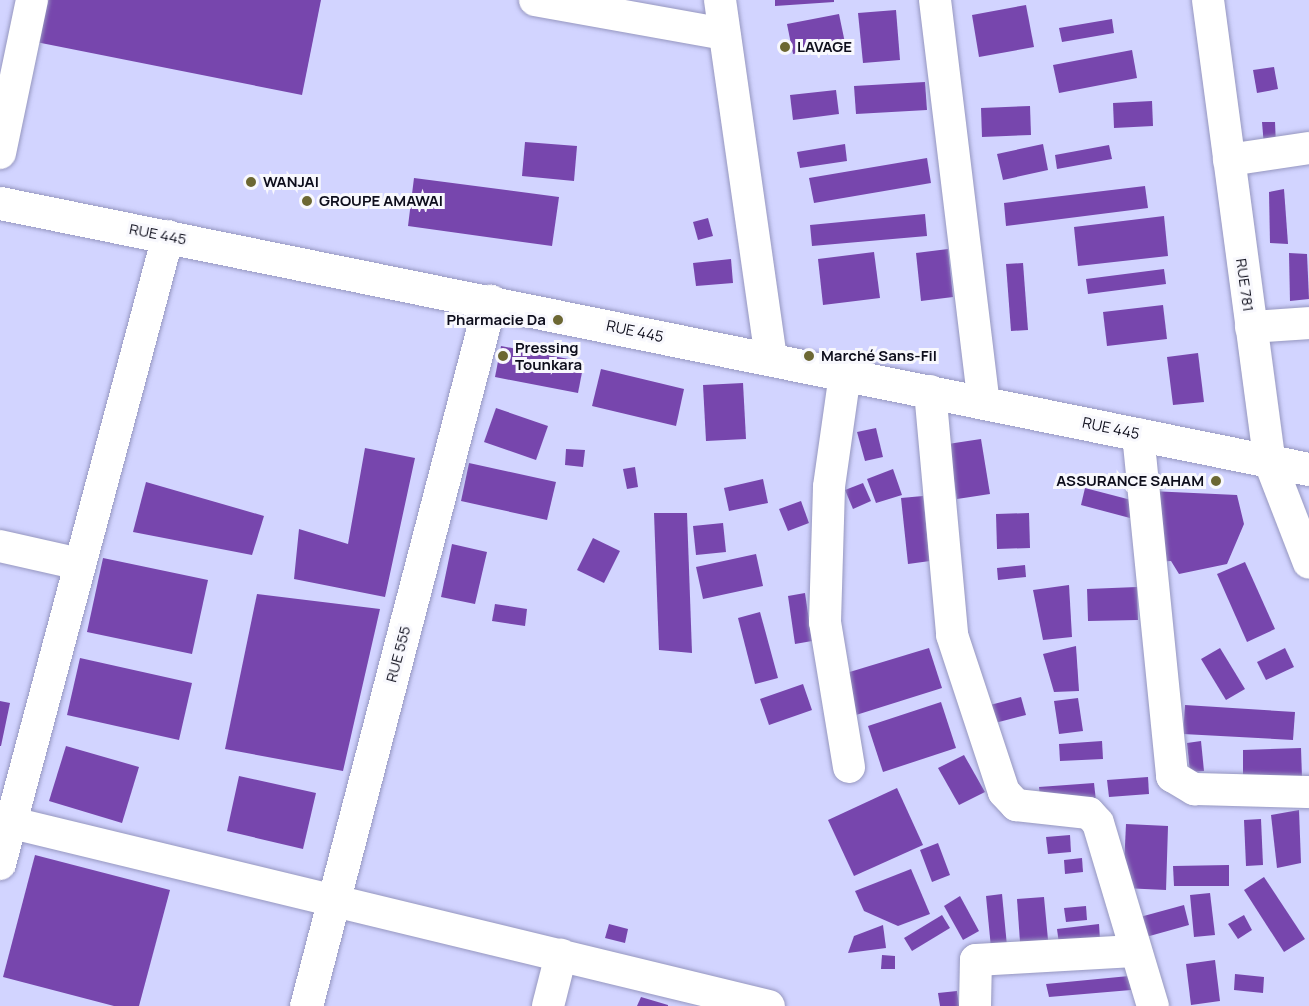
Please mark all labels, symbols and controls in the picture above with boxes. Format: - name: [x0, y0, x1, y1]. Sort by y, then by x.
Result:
- place label: LAVAGE: [797, 38, 852, 56]
- marker: LAVAGE: [778, 40, 792, 54]
- place label: WANJAI: [263, 173, 319, 191]
- marker: WANJAI: [244, 175, 258, 189]
- place label: GROUPE AMAWAI: [319, 192, 443, 210]
- marker: GROUPE AMAWAI: [300, 194, 314, 208]
- street label: RUE 445: [128, 220, 188, 248]
- street label: RUE 781: [1232, 257, 1258, 313]
- place label: Pharmacie Da: [446, 311, 546, 329]
- marker: Pharmacie Da: [551, 313, 565, 327]
- street label: RUE 445: [605, 316, 665, 346]
- place label: Pressing Tounkara: [515, 338, 582, 373]
- place label: Marché Sans-Fil: [821, 347, 937, 365]
- marker: Pressing Tounkara: [496, 349, 510, 363]
- marker: Marché Sans-Fil: [802, 349, 816, 363]
- street label: RUE 445: [1081, 413, 1141, 443]
- place label: ASSURANCE SAHAM: [1056, 472, 1204, 490]
- marker: ASSURANCE SAHAM: [1209, 474, 1223, 488]
- street label: RUE 555: [382, 624, 414, 684]

